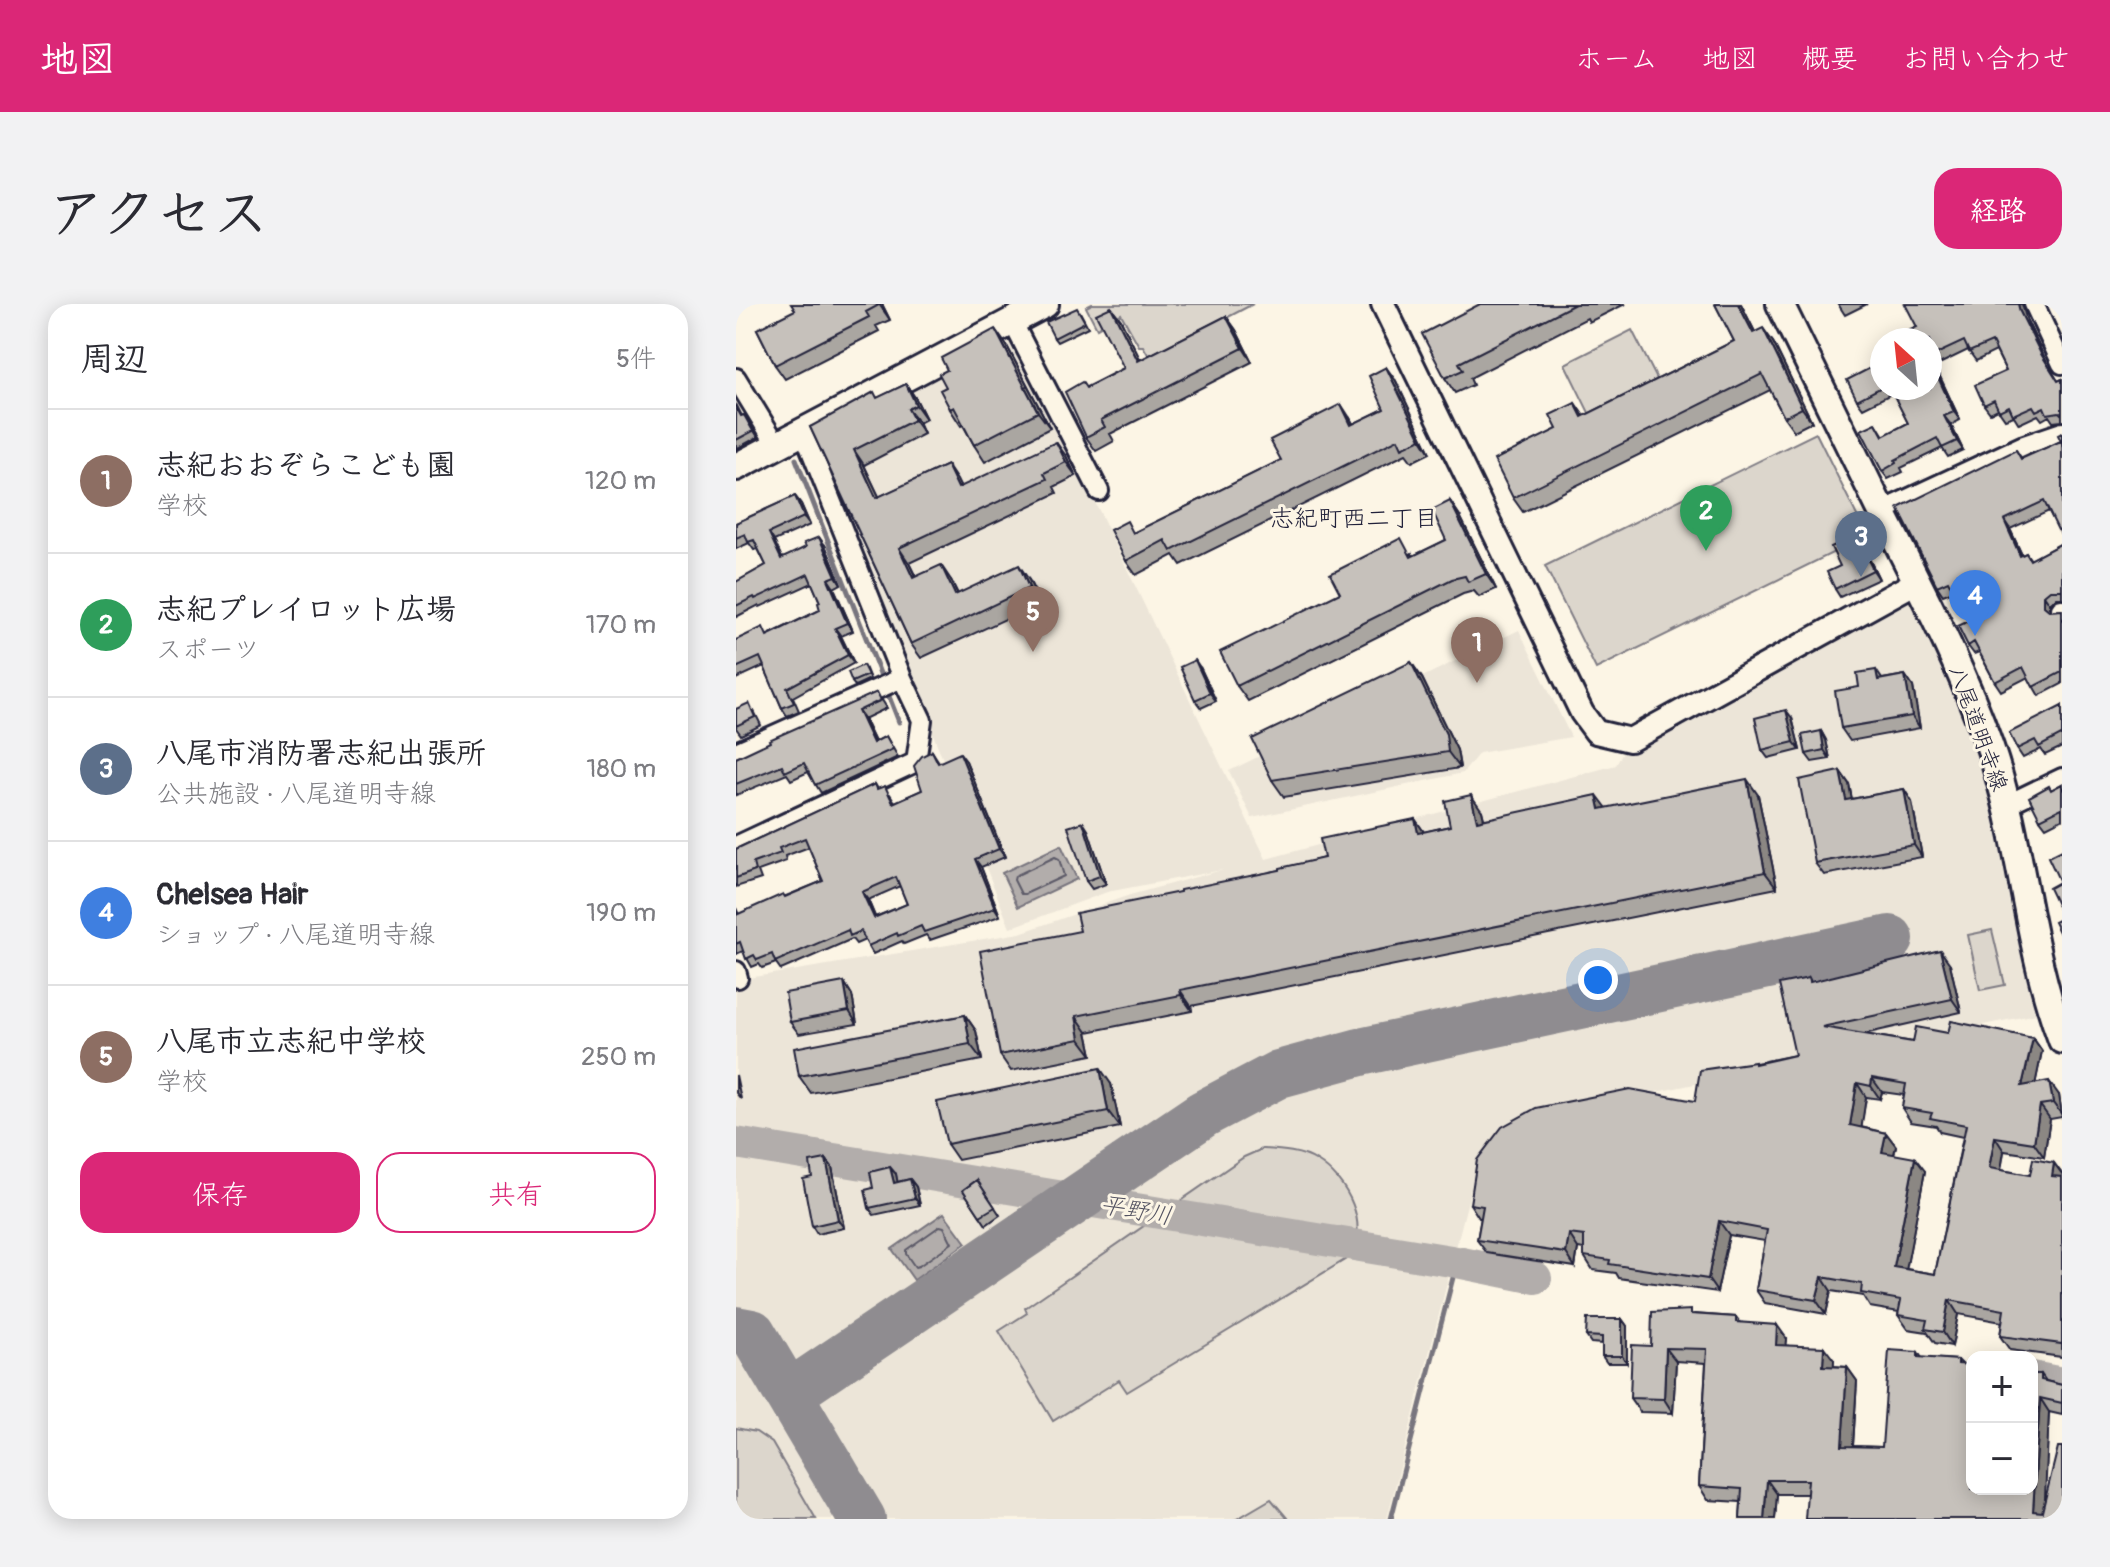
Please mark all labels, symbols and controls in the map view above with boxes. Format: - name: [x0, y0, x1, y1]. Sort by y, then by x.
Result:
- text: 地図: [40, 36, 116, 84]
- text: ホーム: [1575, 42, 1658, 77]
- text: 地図: [1702, 42, 1758, 77]
- text: 概要: [1802, 42, 1858, 77]
- text: お問い合わせ: [1902, 42, 2070, 77]
- button: 経路: [1934, 168, 2062, 249]
- text: アクセス: [48, 180, 269, 249]
- north arrow: [1870, 328, 1942, 400]
- text: 周辺: [80, 338, 148, 381]
- text: 5件: [616, 343, 656, 375]
- text: 志紀おおぞらこども園: [156, 447, 456, 484]
- text: 1: [101, 465, 111, 497]
- text: 120 m: [585, 465, 656, 497]
- pin: 2: [1680, 485, 1732, 551]
- text: 学校: [156, 490, 208, 522]
- district label: 志紀町西二丁目: [1270, 504, 1438, 533]
- pin: 3: [1835, 511, 1887, 577]
- pin: 4: [1949, 570, 2001, 636]
- pin: 5: [1007, 586, 1059, 652]
- text: 志紀プレイロット広場: [156, 591, 456, 628]
- text: 2: [99, 609, 113, 641]
- text: 170 m: [586, 609, 656, 641]
- pin: 1: [1451, 617, 1503, 683]
- text: スポーツ: [156, 634, 259, 666]
- street label: 八尾道明寺線: [1942, 662, 2014, 795]
- text: 八尾市消防署志紀出張所: [156, 735, 486, 772]
- text: 3: [99, 753, 113, 785]
- text: 180 m: [586, 753, 656, 785]
- text: 公共施設 · 八尾道明寺線: [156, 778, 436, 810]
- text: Chelsea Hair: [156, 876, 308, 913]
- text: 4: [98, 897, 114, 929]
- text: 190 m: [586, 897, 656, 929]
- text: ショップ · 八尾道明寺線: [156, 919, 435, 951]
- your location: [1578, 960, 1618, 1000]
- text: 八尾市立志紀中学校: [156, 1023, 426, 1060]
- text: 5: [99, 1041, 113, 1073]
- text: 250 m: [581, 1041, 656, 1073]
- text: 学校: [156, 1066, 208, 1098]
- button: 保存: [80, 1152, 360, 1233]
- button: 共有: [376, 1152, 656, 1233]
- water label: 平野川: [1098, 1190, 1174, 1231]
- map controls: [1966, 1351, 2038, 1495]
- button: +: [1966, 1351, 2038, 1423]
- button: −: [1966, 1423, 2038, 1495]

